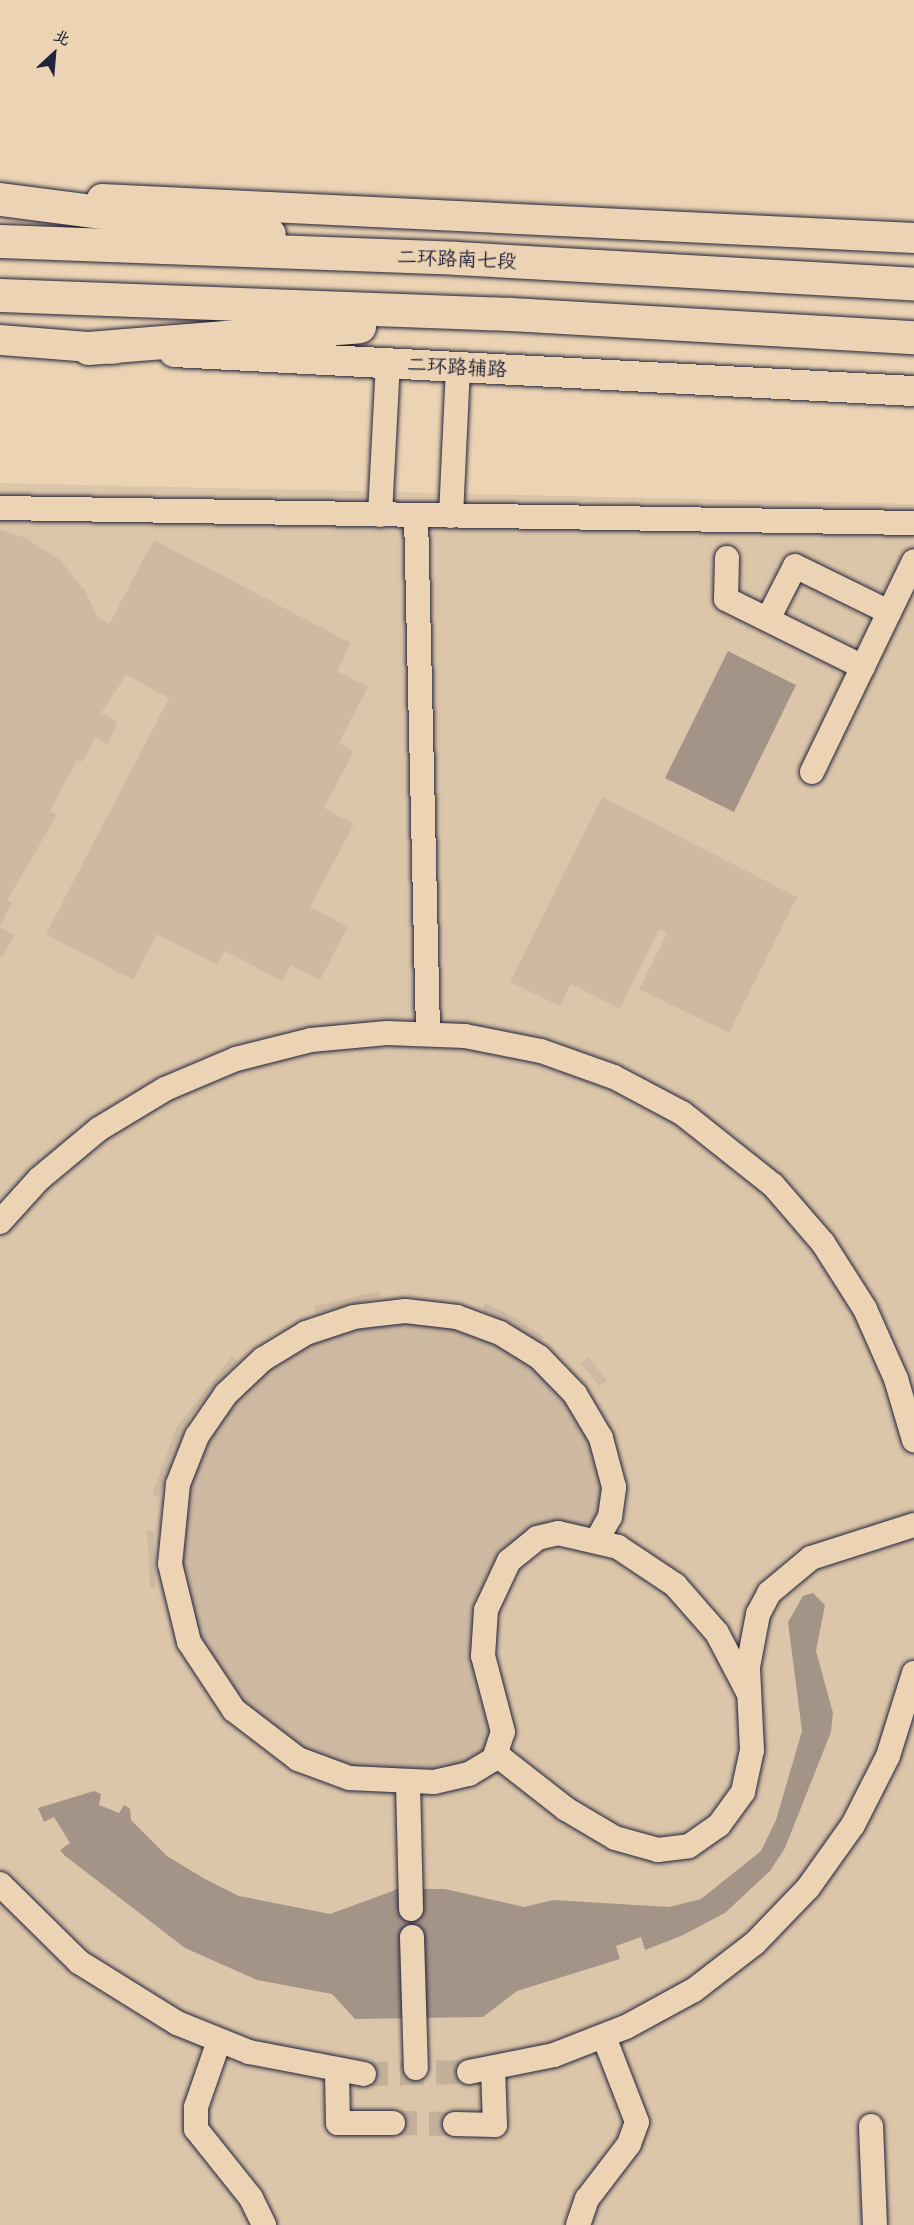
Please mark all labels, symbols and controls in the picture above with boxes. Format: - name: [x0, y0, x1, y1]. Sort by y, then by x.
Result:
- north arrow: [24, 24, 84, 84]
- text: 北: [51, 25, 73, 49]
- street label: 二环路南七段: [397, 245, 517, 273]
- street label: 二环路辅路: [406, 352, 508, 382]

